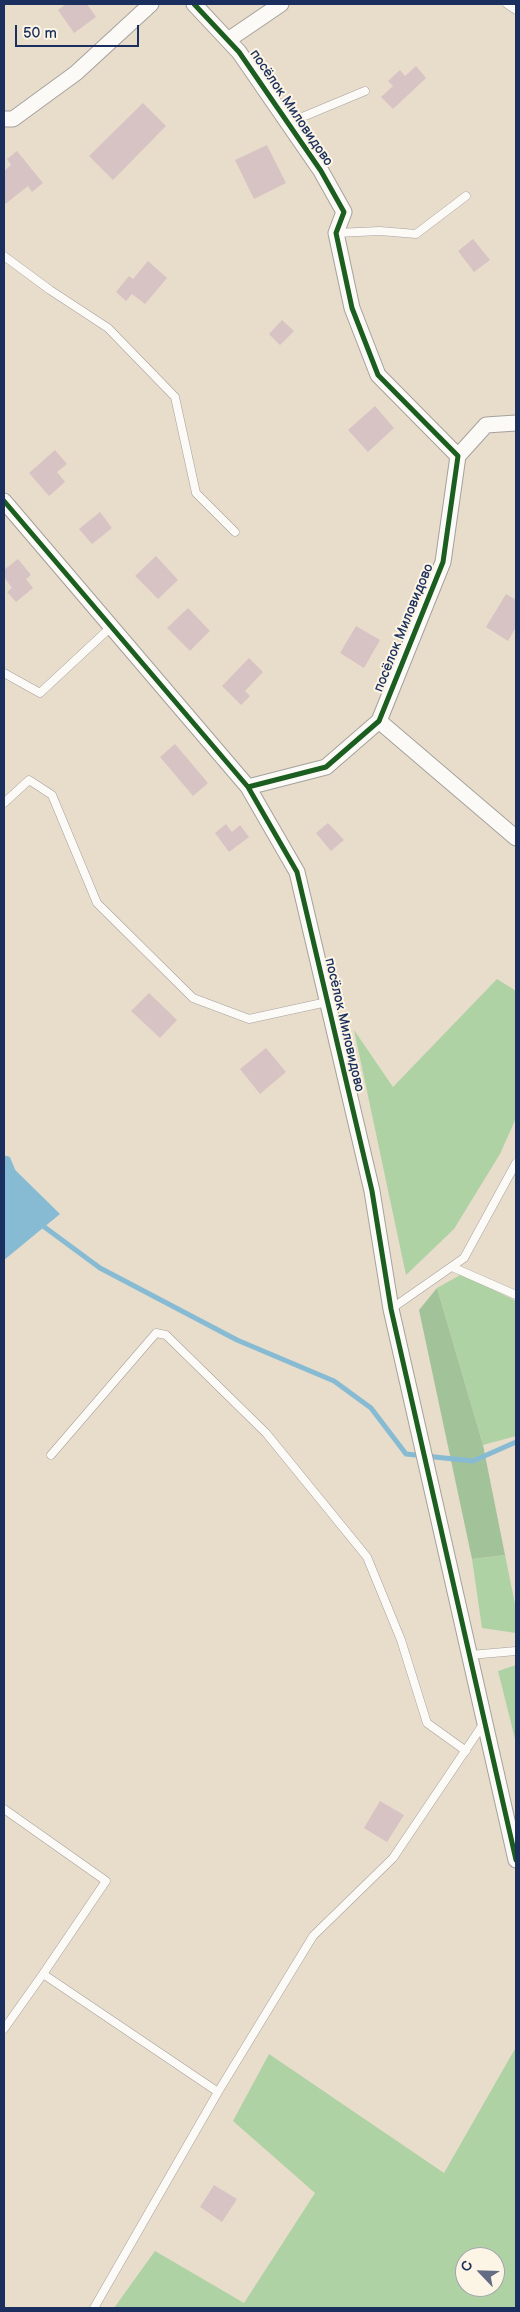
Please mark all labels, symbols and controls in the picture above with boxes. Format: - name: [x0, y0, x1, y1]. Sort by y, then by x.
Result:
- scale bar: [18, 15, 141, 47]
- text: 50 m: [23, 24, 57, 43]
- street label: посёлок Миловидово: [246, 47, 336, 169]
- street label: посёлок Миловидово: [371, 561, 437, 695]
- street label: посёлок Миловидово: [320, 956, 368, 1094]
- north arrow: [455, 2247, 505, 2297]
- text: С: [457, 2258, 476, 2274]

